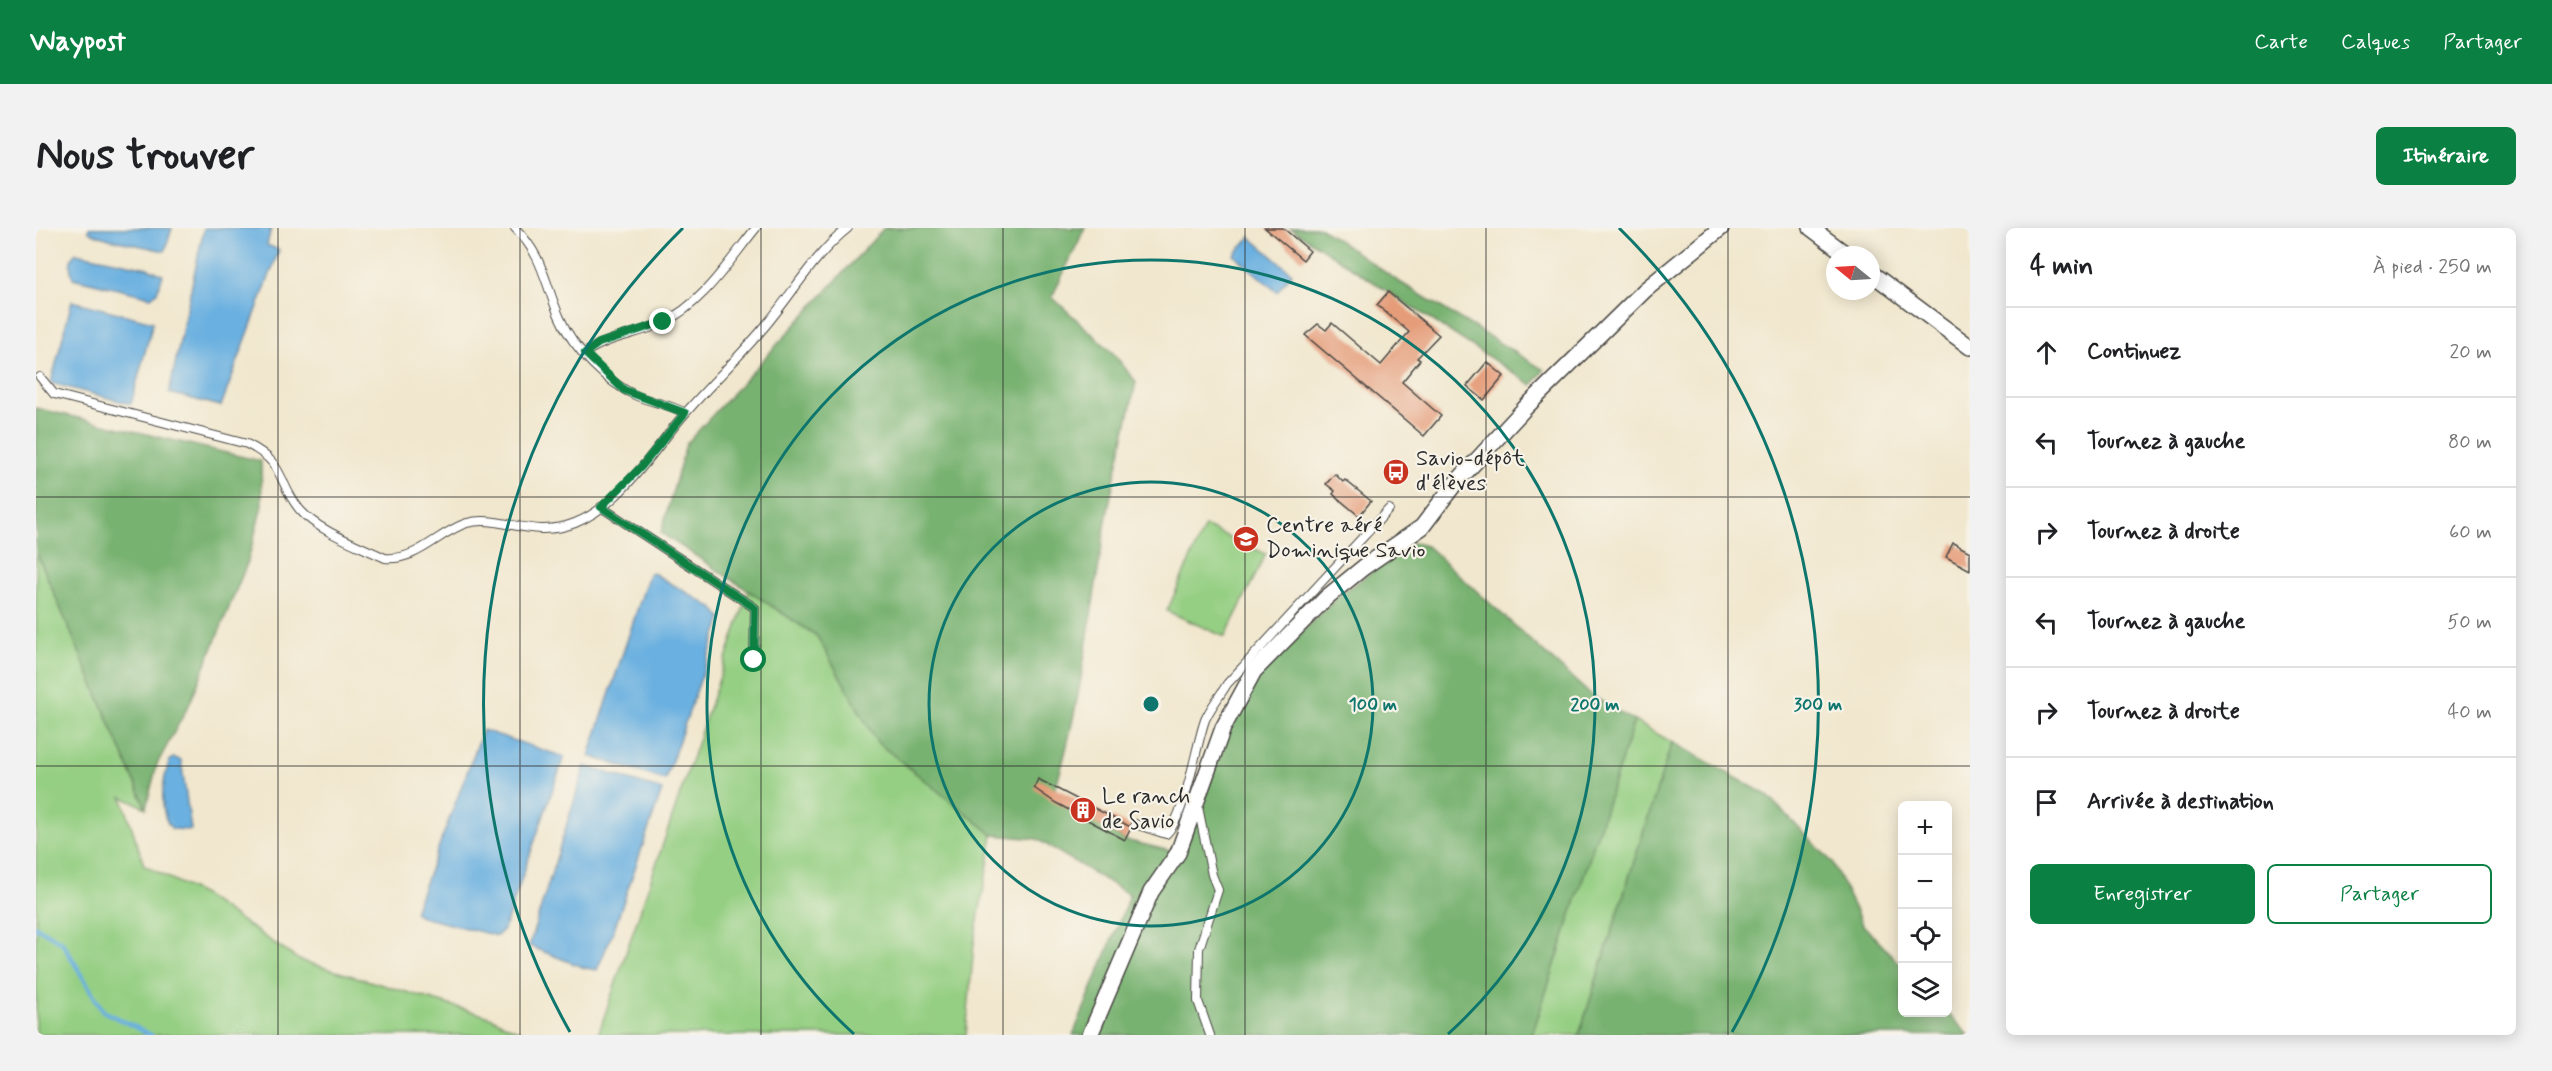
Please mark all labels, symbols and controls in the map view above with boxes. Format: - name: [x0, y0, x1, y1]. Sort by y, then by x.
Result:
- text: Waypost: [30, 24, 126, 61]
- text: Carte: [2254, 28, 2308, 56]
- text: Calques: [2341, 28, 2410, 56]
- text: Partager: [2443, 28, 2522, 56]
- button: Itinéraire: [2376, 127, 2516, 185]
- text: Nous trouver: [36, 129, 254, 184]
- north arrow: [1826, 246, 1880, 300]
- text: 4 min: [2030, 250, 2093, 284]
- text: À pied · 250 m: [2373, 254, 2492, 281]
- route end: [649, 308, 675, 334]
- icon: ahead: [2030, 336, 2063, 369]
- text: Continuez: [2087, 338, 2181, 366]
- text: 20 m: [2449, 339, 2492, 366]
- icon: left: [2030, 426, 2063, 459]
- text: Tournez à gauche: [2087, 428, 2245, 456]
- text: 80 m: [2448, 429, 2492, 456]
- place label: Savio-dépôt d'élèves: [1416, 445, 1525, 498]
- bus stop icon: Savio-dépôt d'élèves: [1381, 457, 1411, 487]
- place label: Centre aéré Dominique Savio: [1266, 512, 1426, 565]
- icon: right: [2030, 516, 2063, 549]
- text: Tournez à droite: [2087, 518, 2240, 546]
- text: 60 m: [2449, 519, 2492, 546]
- school or university icon: Centre aéré Dominique Savio: [1231, 524, 1261, 554]
- icon: left: [2030, 606, 2063, 639]
- text: Tournez à gauche: [2087, 608, 2245, 636]
- text: 50 m: [2447, 609, 2492, 636]
- route start: [740, 646, 766, 672]
- text: 100 m: [1349, 693, 1397, 717]
- text: 200 m: [1570, 693, 1620, 717]
- text: 300 m: [1794, 693, 1842, 717]
- centre of rings: [1141, 694, 1161, 714]
- icon: right: [2030, 696, 2063, 729]
- text: Tournez à droite: [2087, 698, 2240, 726]
- text: 40 m: [2448, 699, 2492, 726]
- place label: Le ranch de Savio: [1102, 783, 1190, 836]
- icon: arrive: [2030, 786, 2063, 819]
- text: Arrivée à destination: [2087, 788, 2274, 816]
- building icon: Le ranch de Savio: [1068, 795, 1098, 825]
- map controls: [1898, 801, 1952, 1017]
- button: +: [1898, 801, 1952, 855]
- button: −: [1898, 855, 1952, 909]
- button: Enregistrer: [2030, 864, 2255, 924]
- button: Partager: [2267, 864, 2492, 924]
- button: locate: [1898, 909, 1952, 963]
- button: layers: [1898, 963, 1952, 1017]

